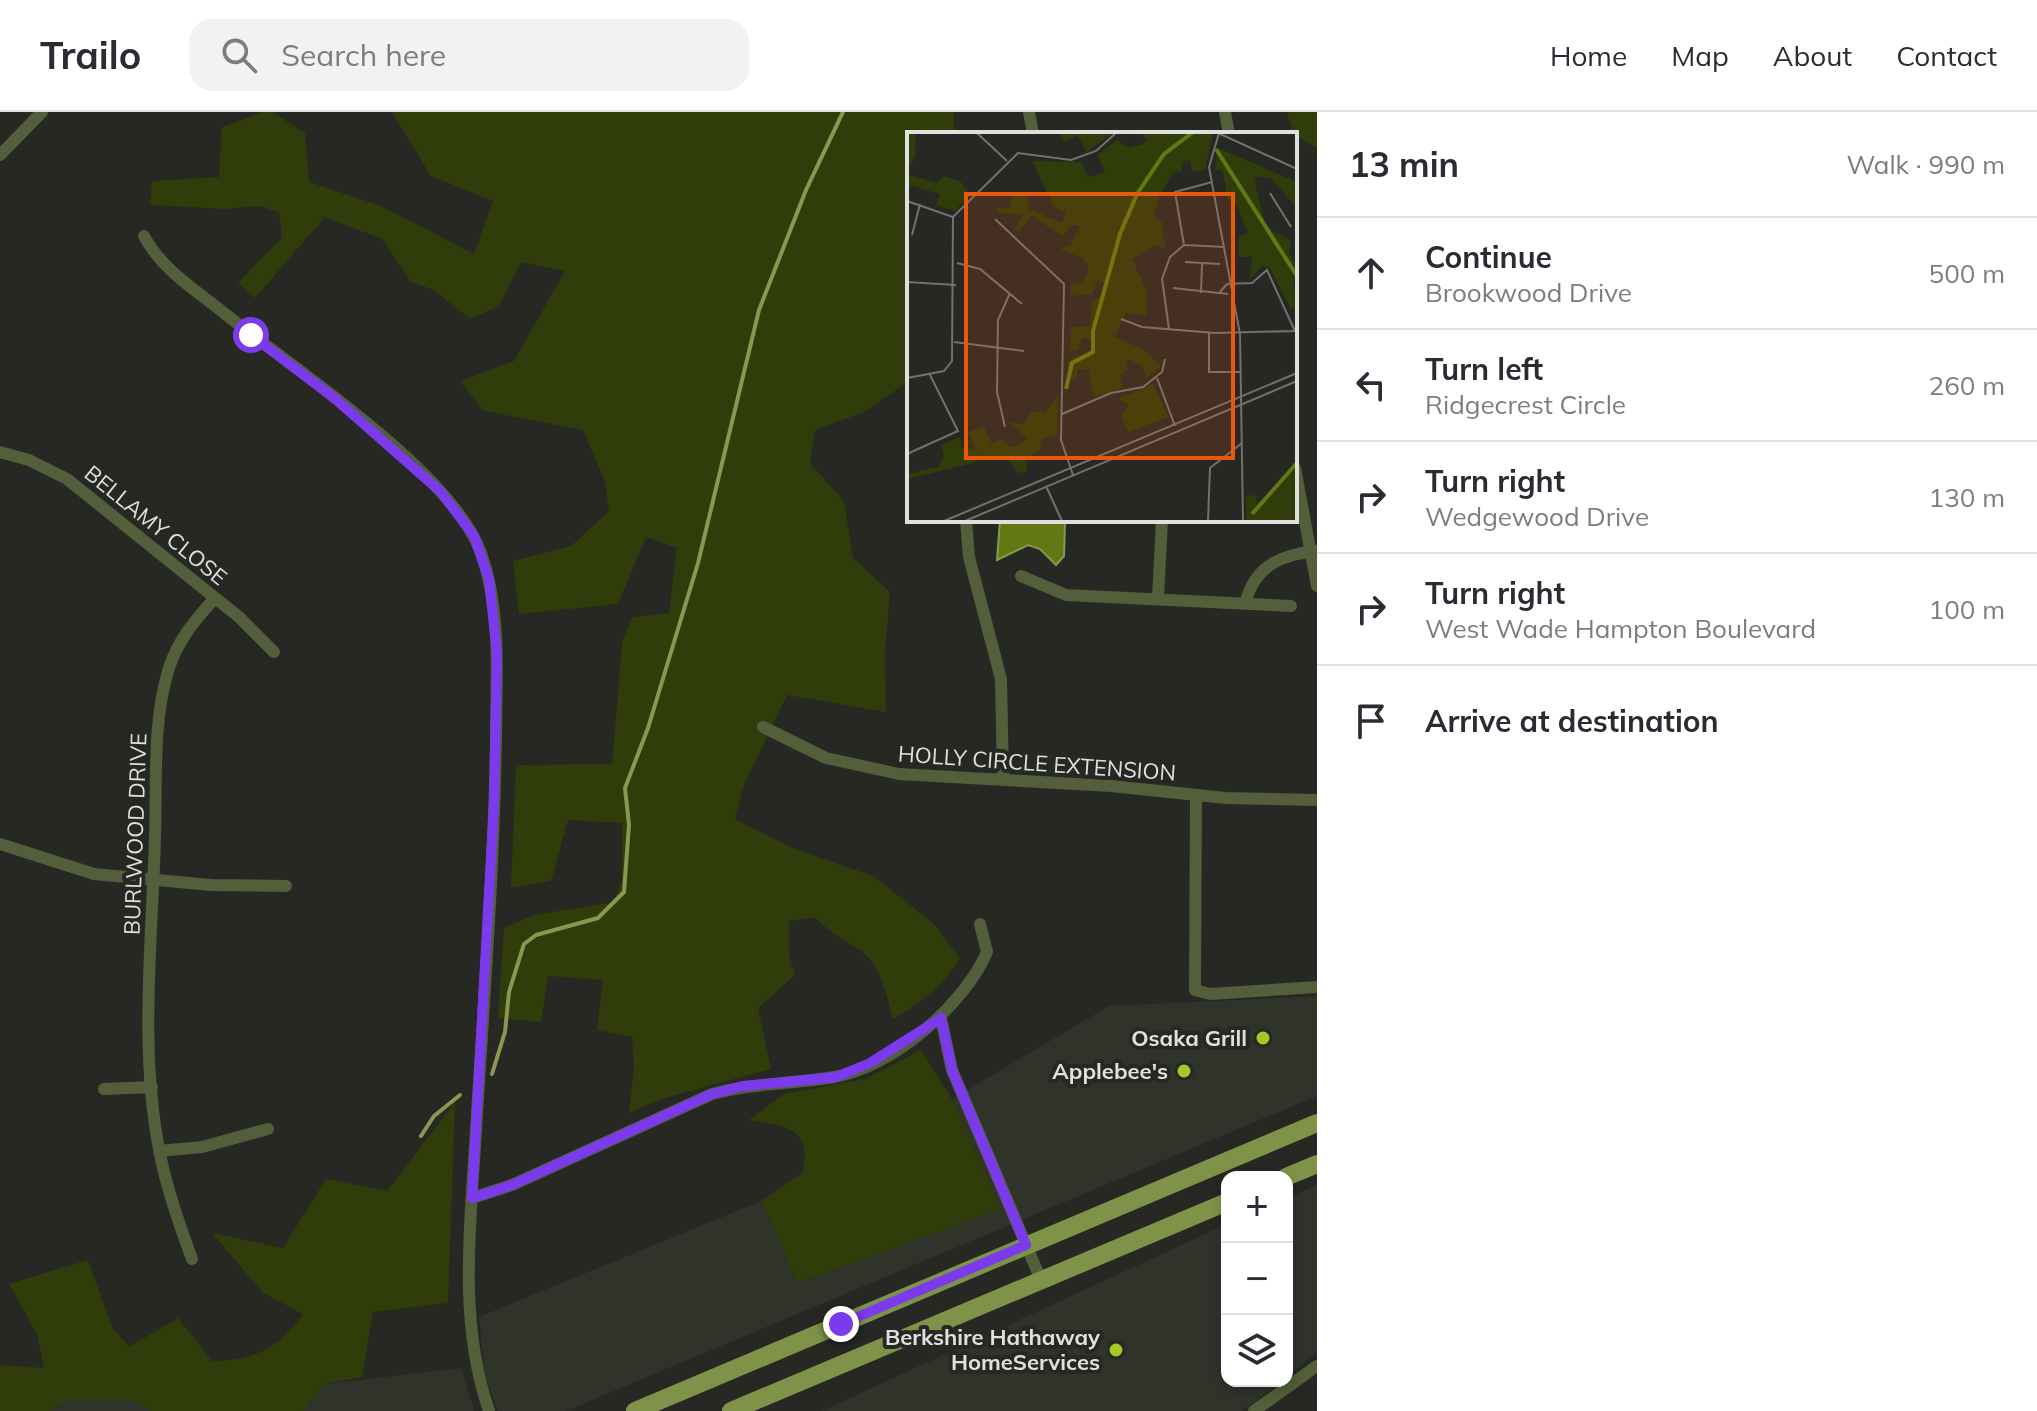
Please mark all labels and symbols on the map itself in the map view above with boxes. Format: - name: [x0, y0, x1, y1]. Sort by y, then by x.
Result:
- inset map: [907, 132, 1297, 522]
- route start: [233, 317, 269, 353]
- street label: BELLAMY CLOSE: [79, 459, 233, 591]
- street label: BURLWOOD DRIVE: [117, 733, 153, 935]
- street label: HOLLY CIRCLE EXTENSION: [897, 739, 1177, 787]
- place label: Osaka Grill: [1131, 1024, 1247, 1052]
- marker: Osaka Grill: [1254, 1029, 1272, 1047]
- place label: Applebee's: [1052, 1057, 1168, 1085]
- marker: Applebee's: [1175, 1062, 1193, 1080]
- route end: [823, 1306, 859, 1342]
- place label: Berkshire Hathaway HomeServices: [885, 1323, 1100, 1376]
- marker: Berkshire Hathaway HomeServices: [1107, 1341, 1125, 1359]

